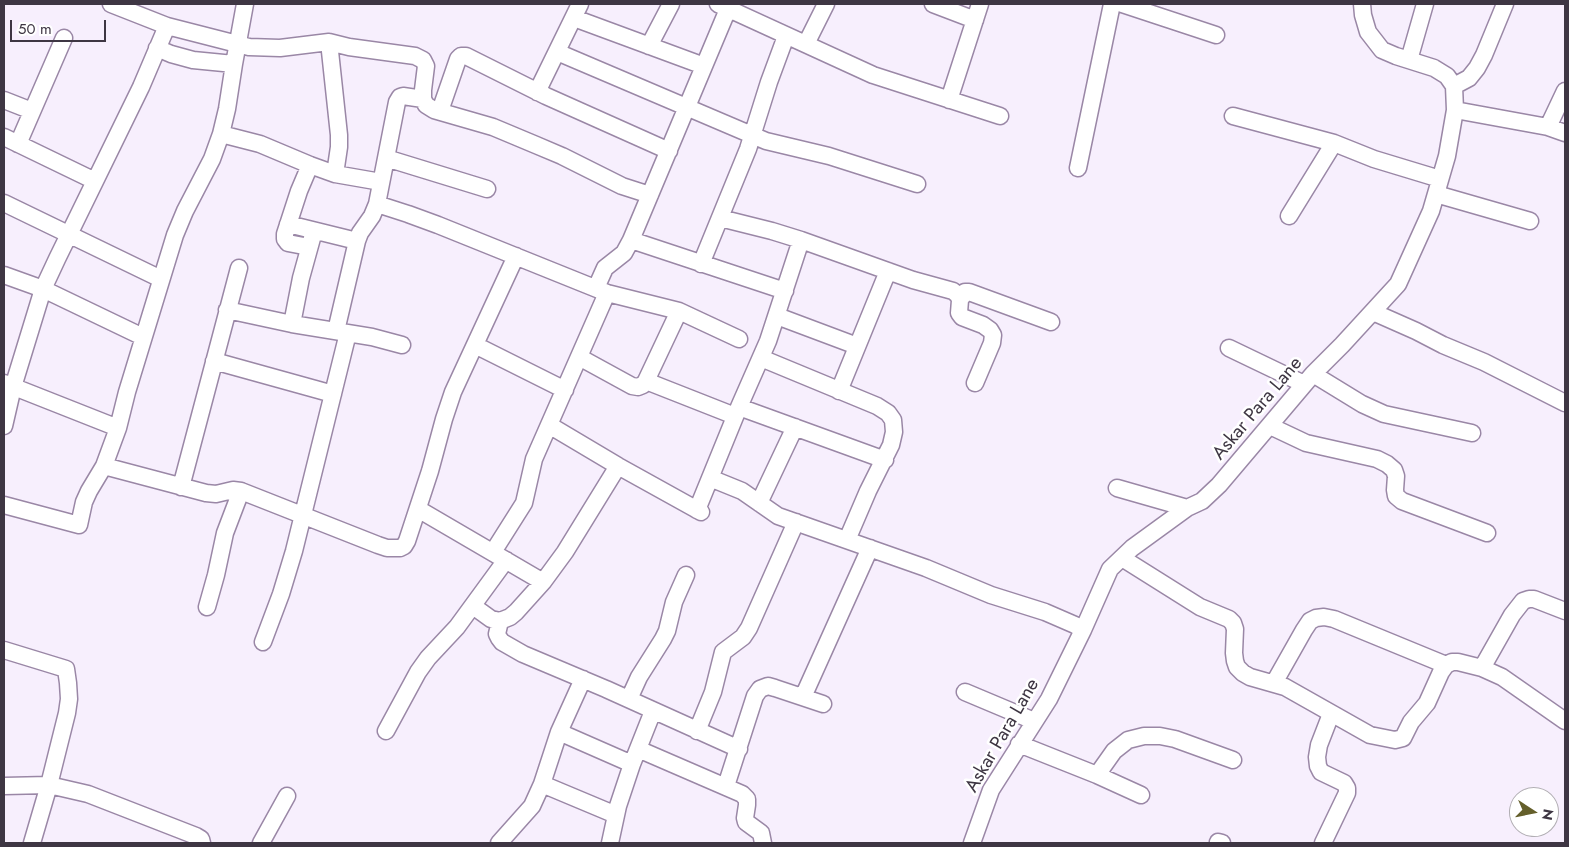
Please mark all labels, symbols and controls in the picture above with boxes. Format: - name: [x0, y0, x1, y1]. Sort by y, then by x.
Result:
- scale bar: [12, 10, 109, 42]
- text: 50 m: [18, 18, 52, 40]
- street label: Askar Para Lane: [1208, 353, 1308, 465]
- street label: Askar Para Lane: [961, 675, 1045, 797]
- north arrow: [1509, 787, 1559, 837]
- text: N: [1537, 807, 1559, 822]

